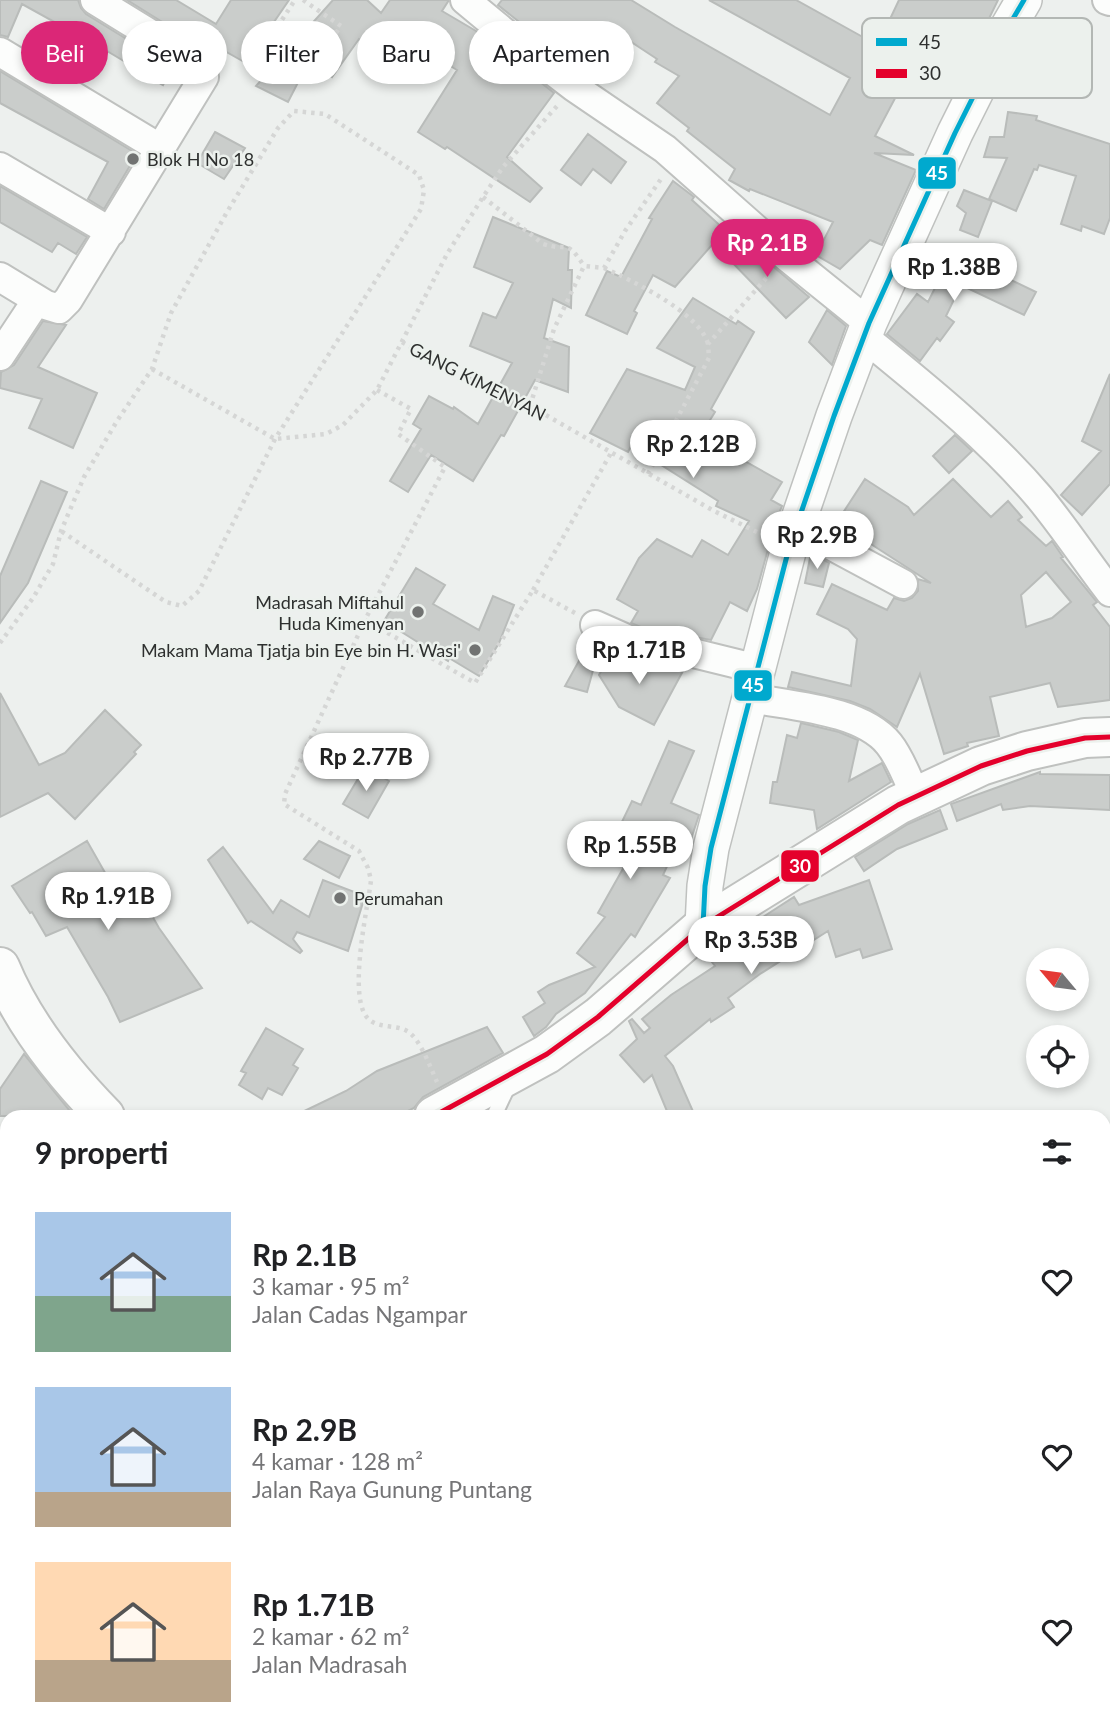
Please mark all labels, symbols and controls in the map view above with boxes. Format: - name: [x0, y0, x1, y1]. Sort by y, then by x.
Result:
- legend: [862, 18, 1092, 98]
- chip: Beli: [21, 21, 108, 84]
- chip: Sewa: [122, 21, 227, 84]
- chip: Filter: [241, 21, 343, 84]
- chip: Baru: [357, 21, 455, 84]
- chip: Apartemen: [469, 21, 634, 84]
- text: 45: [919, 30, 941, 53]
- text: 30: [919, 61, 941, 84]
- place label: Blok H No 18: [147, 148, 254, 170]
- marker: Blok H No 18: [125, 151, 141, 167]
- line badge: 45: [917, 156, 957, 190]
- text: 45: [926, 161, 948, 184]
- pin: Rp 2.1B: [702, 219, 832, 279]
- text: Rp 2.1B: [727, 228, 807, 256]
- pin: Rp 1.38B: [882, 244, 1026, 303]
- text: Rp 1.38B: [907, 252, 1001, 280]
- street label: GANG KIMENYAN: [406, 337, 550, 425]
- pin: Rp 2.12B: [621, 420, 765, 480]
- text: Rp 2.12B: [646, 429, 740, 457]
- pin: Rp 2.9B: [752, 512, 882, 571]
- text: Rp 2.9B: [777, 520, 857, 548]
- place label: Madrasah Miftahul Huda Kimenyan: [255, 591, 404, 634]
- marker: Madrasah Miftahul Huda Kimenyan: [410, 604, 426, 620]
- pin: Rp 1.71B: [567, 626, 711, 686]
- text: Rp 1.71B: [592, 635, 686, 663]
- place label: Makam Mama Tjatja bin Eye bin H. Wasi': [141, 639, 461, 661]
- marker: Makam Mama Tjatja bin Eye bin H. Wasi': [467, 642, 483, 658]
- line badge: 45: [733, 669, 773, 702]
- text: 45: [742, 673, 764, 696]
- pin: Rp 2.77B: [294, 734, 438, 793]
- text: Rp 2.77B: [319, 742, 413, 770]
- pin: Rp 1.55B: [558, 822, 702, 881]
- text: Rp 1.55B: [583, 830, 677, 858]
- line badge: 30: [780, 849, 820, 883]
- text: 30: [789, 854, 811, 877]
- pin: Rp 1.91B: [36, 872, 180, 932]
- text: Rp 1.91B: [61, 881, 155, 909]
- place label: Perumahan: [354, 887, 443, 909]
- marker: Perumahan: [332, 890, 348, 906]
- pin: Rp 3.53B: [679, 916, 823, 976]
- text: Rp 3.53B: [704, 925, 798, 953]
- north arrow: [1026, 948, 1088, 1012]
- map controls: [1026, 948, 1089, 1088]
- button: locate: [1026, 1025, 1089, 1088]
- icon: filters: [1038, 1133, 1076, 1171]
- text: 9 properti: [35, 1134, 168, 1170]
- text: Rp 2.1B: [252, 1236, 357, 1272]
- icon: home: [91, 1240, 175, 1324]
- icon: heart: [1038, 1263, 1076, 1301]
- text: 3 kamar · 95 m²: [252, 1272, 410, 1300]
- text: Jalan Cadas Ngampar: [252, 1300, 467, 1328]
- text: Rp 2.9B: [252, 1411, 357, 1447]
- icon: home: [91, 1415, 175, 1499]
- icon: heart: [1038, 1438, 1076, 1476]
- text: 4 kamar · 128 m²: [252, 1447, 423, 1475]
- text: Jalan Raya Gunung Puntang: [252, 1475, 532, 1503]
- text: Rp 1.71B: [252, 1586, 375, 1622]
- icon: home: [91, 1590, 175, 1674]
- icon: heart: [1038, 1613, 1076, 1651]
- text: 2 kamar · 62 m²: [252, 1622, 410, 1650]
- text: Jalan Madrasah: [252, 1650, 407, 1678]

